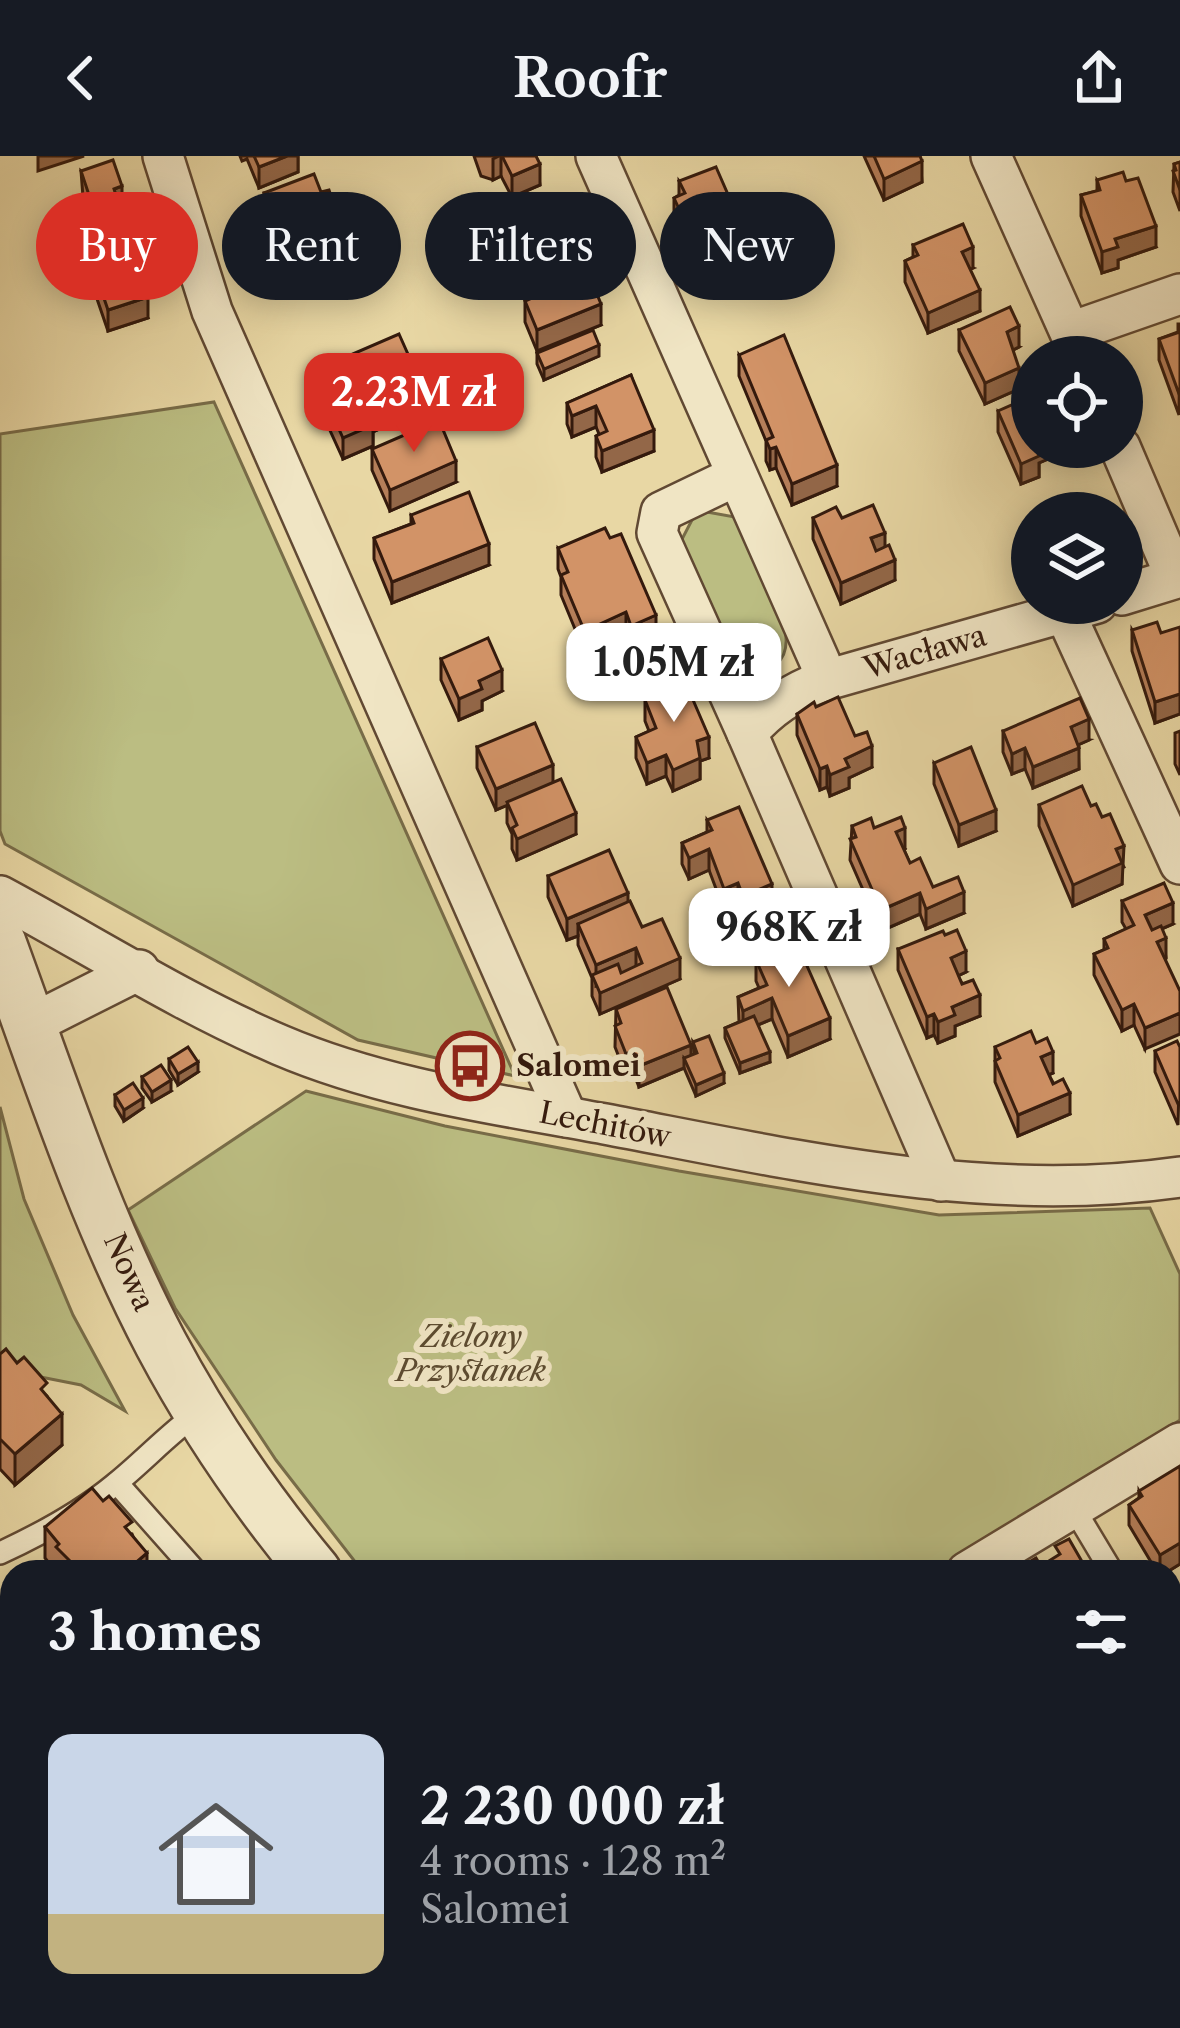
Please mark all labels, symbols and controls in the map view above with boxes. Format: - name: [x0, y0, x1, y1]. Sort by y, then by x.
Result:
- icon: back: [48, 45, 114, 111]
- text: Roofr: [513, 45, 667, 111]
- icon: share: [1066, 45, 1132, 111]
- chip: Buy: [36, 192, 198, 300]
- chip: Rent: [222, 192, 401, 300]
- chip: Filters: [425, 192, 636, 300]
- chip: New: [660, 192, 835, 300]
- map controls: [1011, 336, 1143, 624]
- button: locate: [1011, 336, 1143, 468]
- pin: 2.23M zł: [290, 353, 538, 455]
- text: 2.23M zł: [331, 368, 497, 416]
- button: layers: [1011, 492, 1143, 624]
- street label: Wacława: [858, 616, 991, 687]
- pin: 1.05M zł: [550, 623, 798, 725]
- text: 1.05M zł: [593, 638, 755, 686]
- pin: 968K zł: [678, 888, 900, 990]
- text: 968K zł: [716, 903, 862, 951]
- bus stop icon: Salomei: [435, 1031, 505, 1101]
- place label: Salomei: [516, 1047, 641, 1084]
- street label: Lechitów: [536, 1094, 675, 1156]
- street label: Nowa: [96, 1227, 163, 1317]
- park label: Zielony Przystanek: [394, 1318, 547, 1389]
- icon: filters: [1068, 1599, 1134, 1665]
- text: 3 homes: [48, 1601, 262, 1663]
- text: 2 230 000 zł: [420, 1775, 724, 1837]
- icon: home: [144, 1782, 288, 1926]
- text: 4 rooms · 128 m²: [420, 1837, 726, 1885]
- text: Salomei: [420, 1885, 569, 1933]

